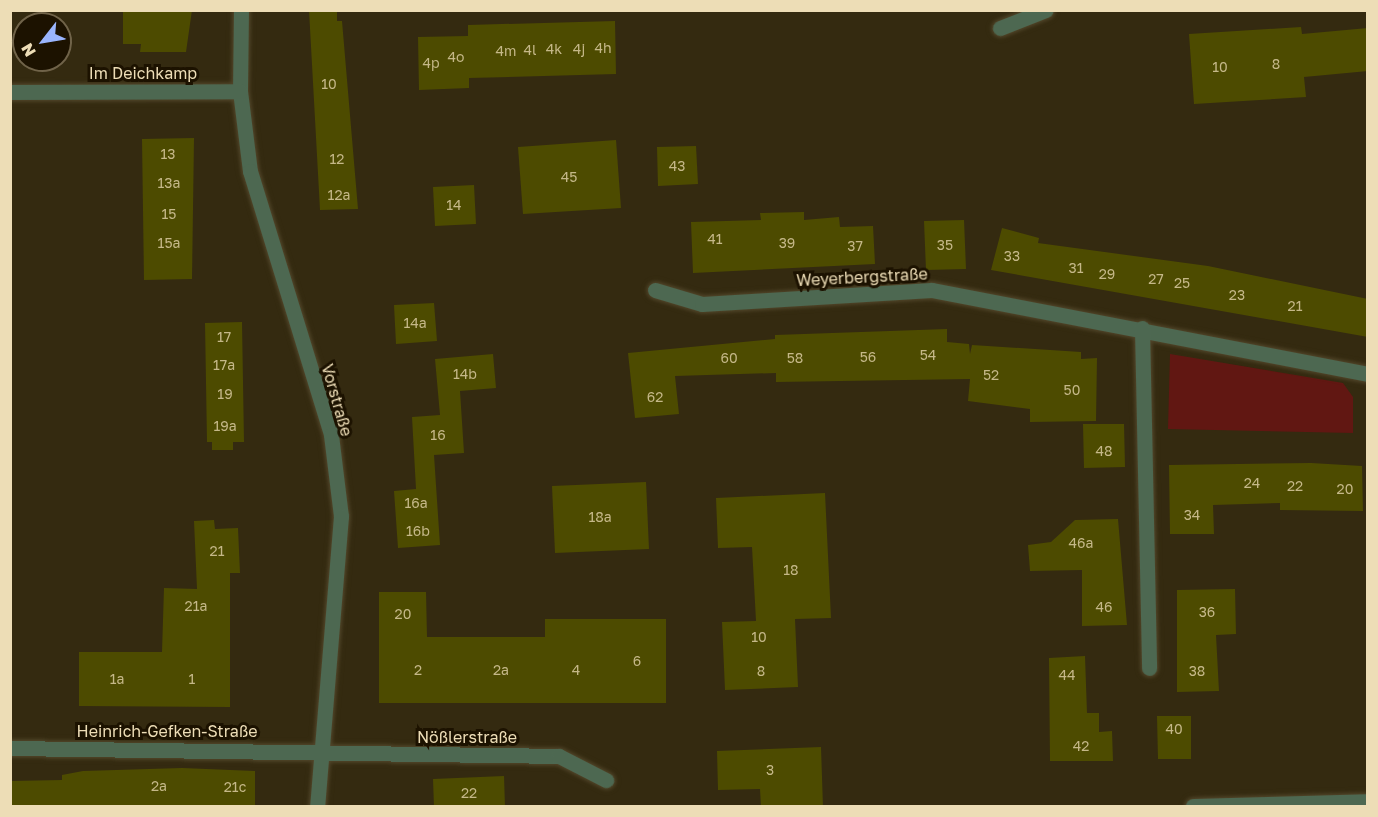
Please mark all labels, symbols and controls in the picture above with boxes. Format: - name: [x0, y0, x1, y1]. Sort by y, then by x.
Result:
- north arrow: [12, 12, 72, 72]
- text: N: [17, 40, 40, 61]
- house number: 4h: [594, 40, 612, 56]
- house number: 4k: [546, 41, 562, 57]
- house number: 4j: [573, 41, 585, 57]
- house number: 4l: [523, 42, 537, 58]
- house number: 4m: [496, 43, 516, 59]
- house number: 4o: [448, 49, 464, 65]
- house number: 4p: [422, 55, 440, 71]
- house number: 8: [1272, 56, 1280, 72]
- house number: 10: [1212, 59, 1228, 75]
- street label: Im Deichkamp: [89, 63, 197, 83]
- house number: 10: [321, 76, 337, 92]
- house number: 13: [161, 146, 175, 162]
- house number: 12: [330, 151, 344, 167]
- house number: 43: [669, 158, 685, 174]
- house number: 45: [561, 169, 577, 185]
- house number: 13a: [158, 175, 180, 191]
- house number: 12a: [328, 187, 350, 203]
- house number: 14: [446, 197, 462, 213]
- house number: 15: [162, 206, 176, 222]
- house number: 41: [707, 231, 723, 247]
- house number: 15a: [158, 235, 180, 251]
- house number: 39: [779, 235, 795, 251]
- house number: 35: [937, 237, 953, 253]
- house number: 37: [847, 238, 863, 254]
- house number: 33: [1004, 248, 1020, 264]
- house number: 31: [1069, 260, 1083, 276]
- street label: Weyerbergstraße: [796, 264, 928, 290]
- house number: 29: [1099, 266, 1115, 282]
- house number: 27: [1148, 271, 1164, 287]
- house number: 25: [1174, 275, 1190, 291]
- house number: 23: [1229, 287, 1245, 303]
- house number: 21: [1288, 298, 1302, 314]
- house number: 14a: [403, 315, 427, 331]
- house number: 17: [217, 329, 231, 345]
- house number: 54: [920, 347, 936, 363]
- house number: 56: [860, 349, 876, 365]
- house number: 60: [720, 350, 738, 366]
- house number: 58: [787, 350, 803, 366]
- house number: 17a: [213, 357, 235, 373]
- street label: Vorstraße: [318, 362, 356, 438]
- house number: 14b: [453, 366, 477, 382]
- house number: 52: [983, 367, 999, 383]
- house number: 50: [1064, 382, 1080, 398]
- house number: 19: [217, 386, 233, 402]
- house number: 62: [647, 389, 663, 405]
- house number: 19a: [213, 418, 237, 434]
- house number: 16: [430, 427, 446, 443]
- house number: 48: [1095, 443, 1113, 459]
- house number: 24: [1244, 475, 1260, 491]
- house number: 22: [1287, 478, 1303, 494]
- house number: 20: [1337, 481, 1353, 497]
- house number: 16a: [404, 495, 428, 511]
- house number: 34: [1184, 507, 1200, 523]
- house number: 18a: [588, 509, 612, 525]
- house number: 16b: [406, 523, 430, 539]
- house number: 46a: [1069, 535, 1093, 551]
- house number: 21: [210, 543, 224, 559]
- house number: 18: [783, 562, 799, 578]
- house number: 21a: [185, 598, 207, 614]
- house number: 46: [1095, 599, 1113, 615]
- house number: 36: [1199, 604, 1215, 620]
- house number: 20: [395, 606, 411, 622]
- house number: 10: [751, 629, 767, 645]
- house number: 6: [633, 653, 641, 669]
- house number: 2: [414, 662, 422, 678]
- house number: 2a: [493, 662, 509, 678]
- house number: 4: [572, 662, 580, 678]
- house number: 8: [757, 663, 765, 679]
- house number: 38: [1189, 663, 1205, 679]
- house number: 44: [1058, 667, 1076, 683]
- house number: 1a: [110, 671, 124, 687]
- house number: 1: [189, 671, 195, 687]
- street label: Heinrich-Gefken-Straße: [77, 721, 257, 741]
- house number: 40: [1165, 721, 1183, 737]
- street label: Nößlerstraße: [417, 727, 517, 747]
- house number: 42: [1073, 738, 1089, 754]
- house number: 3: [766, 762, 774, 778]
- house number: 2a: [151, 778, 167, 794]
- house number: 21c: [224, 779, 246, 795]
- house number: 22: [461, 785, 477, 801]

